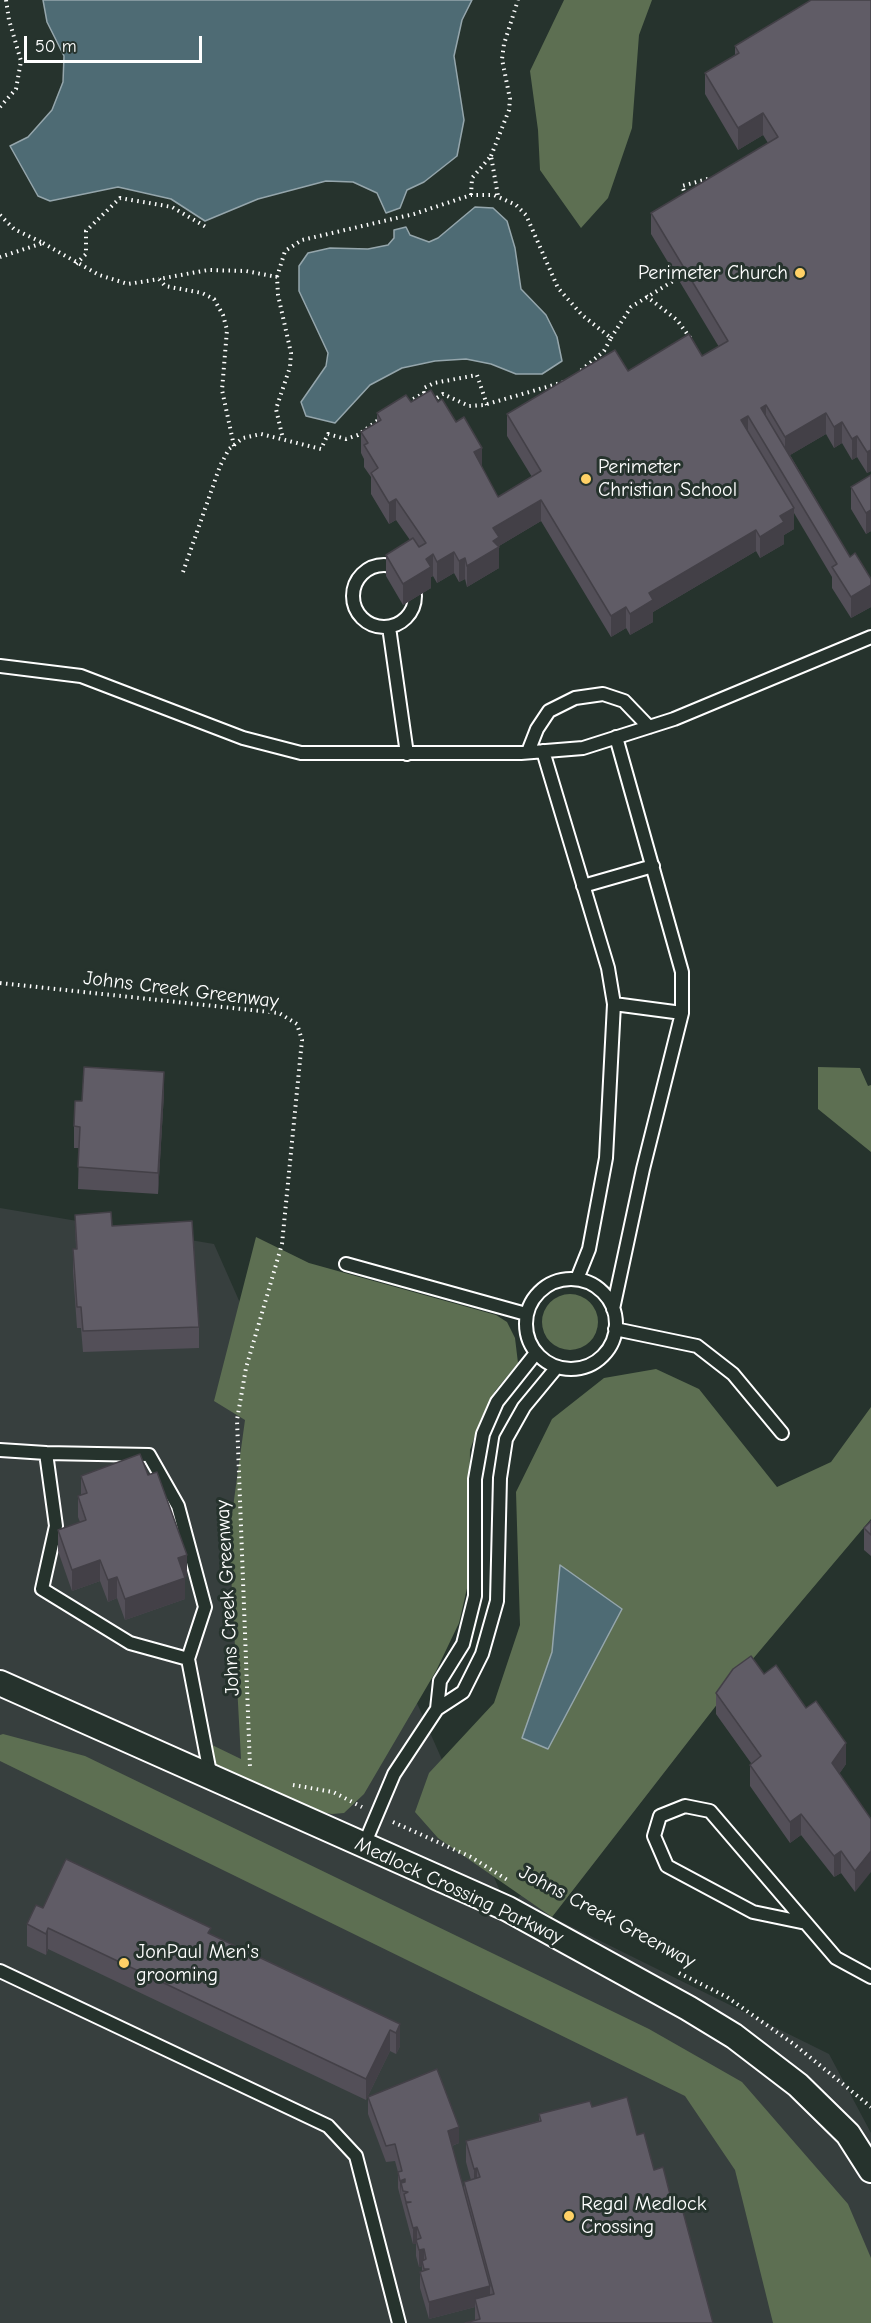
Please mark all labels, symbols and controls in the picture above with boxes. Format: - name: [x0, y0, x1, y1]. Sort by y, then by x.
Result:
- scale bar: [27, 24, 206, 62]
- text: 50 m: [35, 36, 77, 57]
- place label: Perimeter Church: [638, 261, 788, 285]
- marker: Perimeter Church: [793, 266, 807, 280]
- place label: Perimeter Christian School: [598, 455, 737, 502]
- marker: Perimeter Christian School: [579, 472, 593, 486]
- street label: Johns Creek Greenway: [82, 966, 280, 1014]
- street label: Johns Creek Greenway: [211, 1499, 245, 1697]
- street label: Medlock Crossing Parkway: [351, 1832, 567, 1950]
- street label: Johns Creek Greenway: [515, 1860, 699, 1974]
- place label: JonPaul Men's grooming: [136, 1940, 259, 1987]
- marker: JonPaul Men's grooming: [117, 1956, 131, 1970]
- place label: Regal Medlock Crossing: [581, 2192, 706, 2239]
- marker: Regal Medlock Crossing: [562, 2209, 576, 2223]

